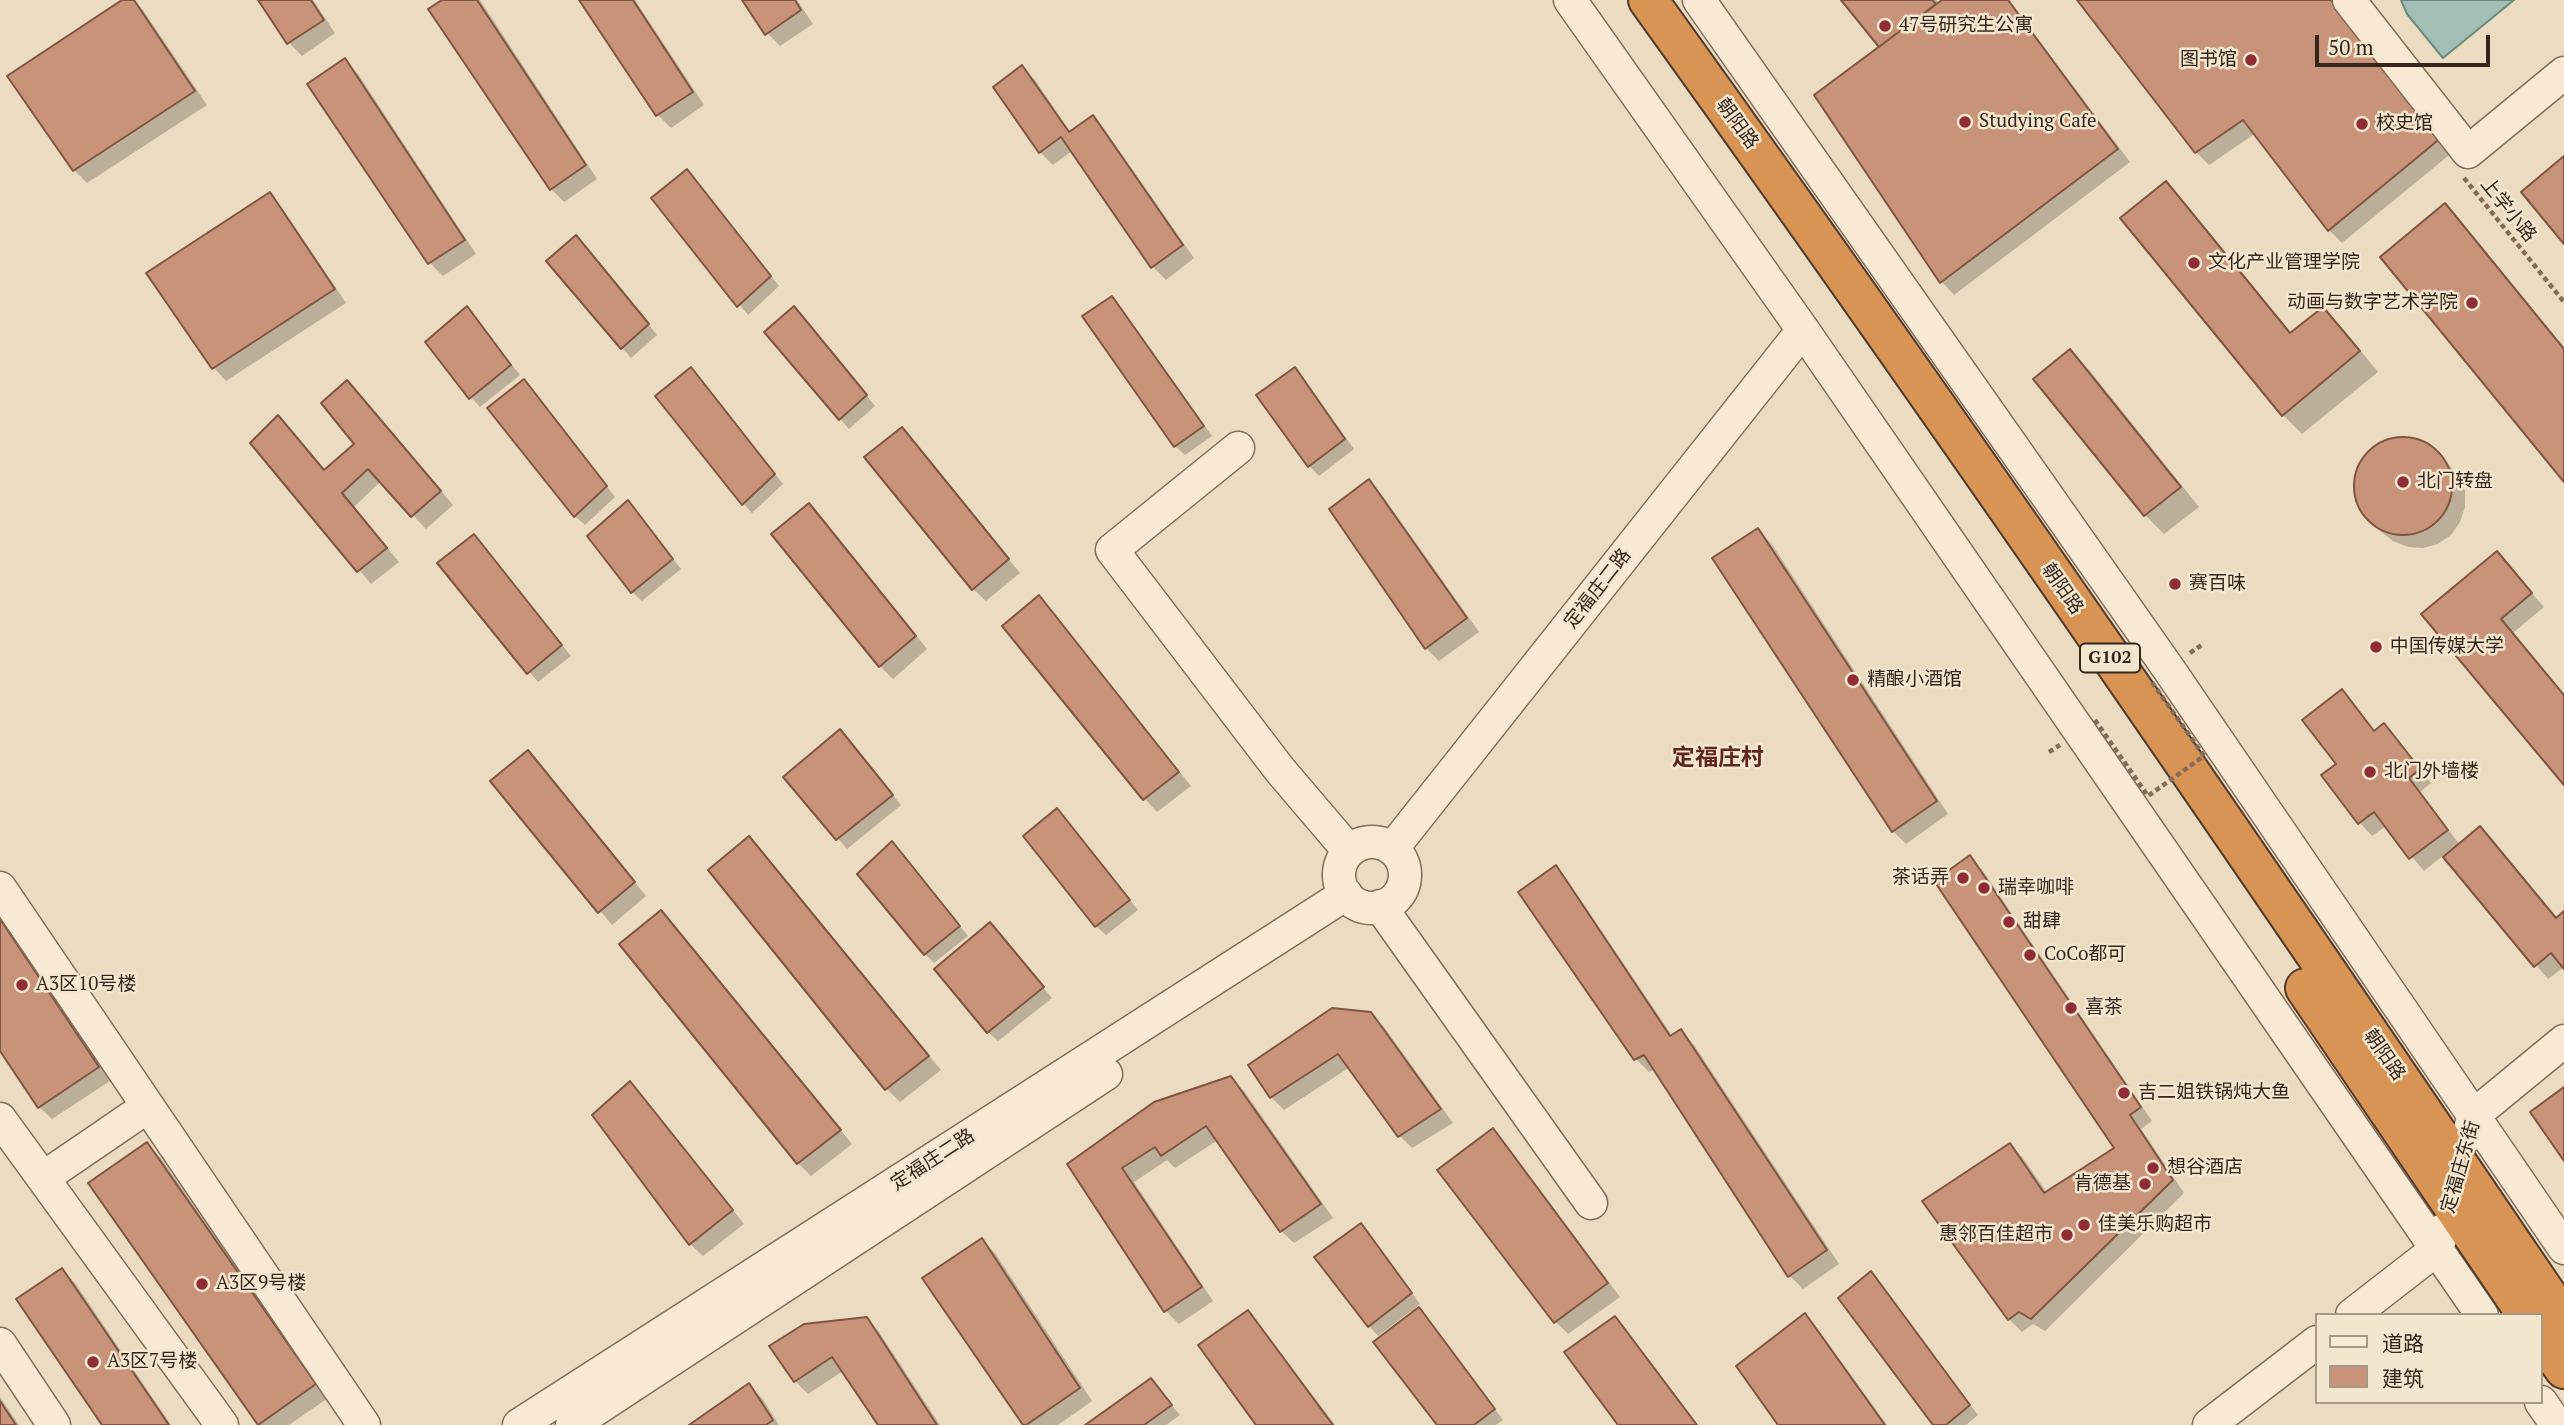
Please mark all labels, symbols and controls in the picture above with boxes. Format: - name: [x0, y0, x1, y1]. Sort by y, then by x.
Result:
- place label: 47号研究生公寓: [1899, 15, 2033, 37]
- marker: 47号研究生公寓: [1877, 18, 1893, 34]
- scale bar: [2319, 21, 2494, 65]
- text: 50 m: [2328, 33, 2374, 61]
- place label: 图书馆: [2180, 49, 2237, 71]
- marker: 图书馆: [2243, 52, 2259, 68]
- street label: 朝阳路: [1711, 94, 1763, 154]
- place label: Studying Cafe: [1979, 111, 2096, 133]
- place label: 校史馆: [2376, 113, 2433, 135]
- marker: Studying Cafe: [1957, 114, 1973, 130]
- marker: 校史馆: [2354, 116, 2370, 132]
- street label: 上学小路: [2475, 173, 2541, 247]
- place label: 文化产业管理学院: [2208, 252, 2360, 274]
- marker: 文化产业管理学院: [2186, 255, 2202, 271]
- place label: 动画与数字艺术学院: [2287, 292, 2458, 314]
- marker: 动画与数字艺术学院: [2464, 295, 2480, 311]
- place label: 北门转盘: [2417, 471, 2493, 493]
- marker: 北门转盘: [2395, 474, 2411, 490]
- street label: 定福庄二路: [1560, 545, 1636, 633]
- street label: 朝阳路: [2036, 559, 2088, 619]
- place label: 赛百味: [2189, 573, 2246, 595]
- marker: 赛百味: [2167, 576, 2183, 592]
- place label: 中国传媒大学: [2390, 636, 2504, 658]
- marker: 中国传媒大学: [2368, 639, 2384, 655]
- road number: G102: [2080, 644, 2140, 672]
- place label: 精酿小酒馆: [1867, 669, 1962, 691]
- marker: 精酿小酒馆: [1845, 672, 1861, 688]
- district label: 定福庄村: [1672, 744, 1764, 772]
- place label: 北门外墙楼: [2384, 761, 2479, 783]
- marker: 北门外墙楼: [2362, 764, 2378, 780]
- place label: 茶话弄: [1892, 867, 1949, 889]
- marker: 茶话弄: [1955, 870, 1971, 886]
- place label: 瑞幸咖啡: [1998, 877, 2074, 899]
- marker: 瑞幸咖啡: [1976, 880, 1992, 896]
- place label: 甜肆: [2023, 911, 2061, 933]
- marker: 甜肆: [2001, 914, 2017, 930]
- place label: CoCo都可: [2044, 944, 2127, 966]
- marker: CoCo都可: [2022, 947, 2038, 963]
- place label: A3区10号楼: [36, 974, 136, 996]
- marker: A3区10号楼: [14, 977, 30, 993]
- place label: 喜茶: [2085, 997, 2123, 1019]
- marker: 喜茶: [2063, 1000, 2079, 1016]
- street label: 朝阳路: [2358, 1025, 2410, 1085]
- place label: 吉二姐铁锅炖大鱼: [2138, 1082, 2290, 1104]
- marker: 吉二姐铁锅炖大鱼: [2116, 1085, 2132, 1101]
- street label: 定福庄东街: [2437, 1118, 2485, 1216]
- street label: 定福庄二路: [887, 1125, 979, 1195]
- place label: 想谷酒店: [2167, 1157, 2243, 1179]
- marker: 想谷酒店: [2145, 1160, 2161, 1176]
- place label: 肯德基: [2074, 1173, 2131, 1195]
- marker: 肯德基: [2137, 1176, 2153, 1192]
- place label: 佳美乐购超市: [2098, 1214, 2212, 1236]
- marker: 佳美乐购超市: [2076, 1217, 2092, 1233]
- place label: 惠邻百佳超市: [1939, 1224, 2053, 1246]
- marker: 惠邻百佳超市: [2059, 1227, 2075, 1243]
- place label: A3区9号楼: [216, 1273, 306, 1295]
- marker: A3区9号楼: [194, 1276, 210, 1292]
- legend: [2316, 1313, 2543, 1404]
- text: 道路: [2382, 1329, 2424, 1357]
- place label: A3区7号楼: [107, 1351, 197, 1373]
- marker: A3区7号楼: [85, 1354, 101, 1370]
- text: 建筑: [2382, 1364, 2424, 1392]

